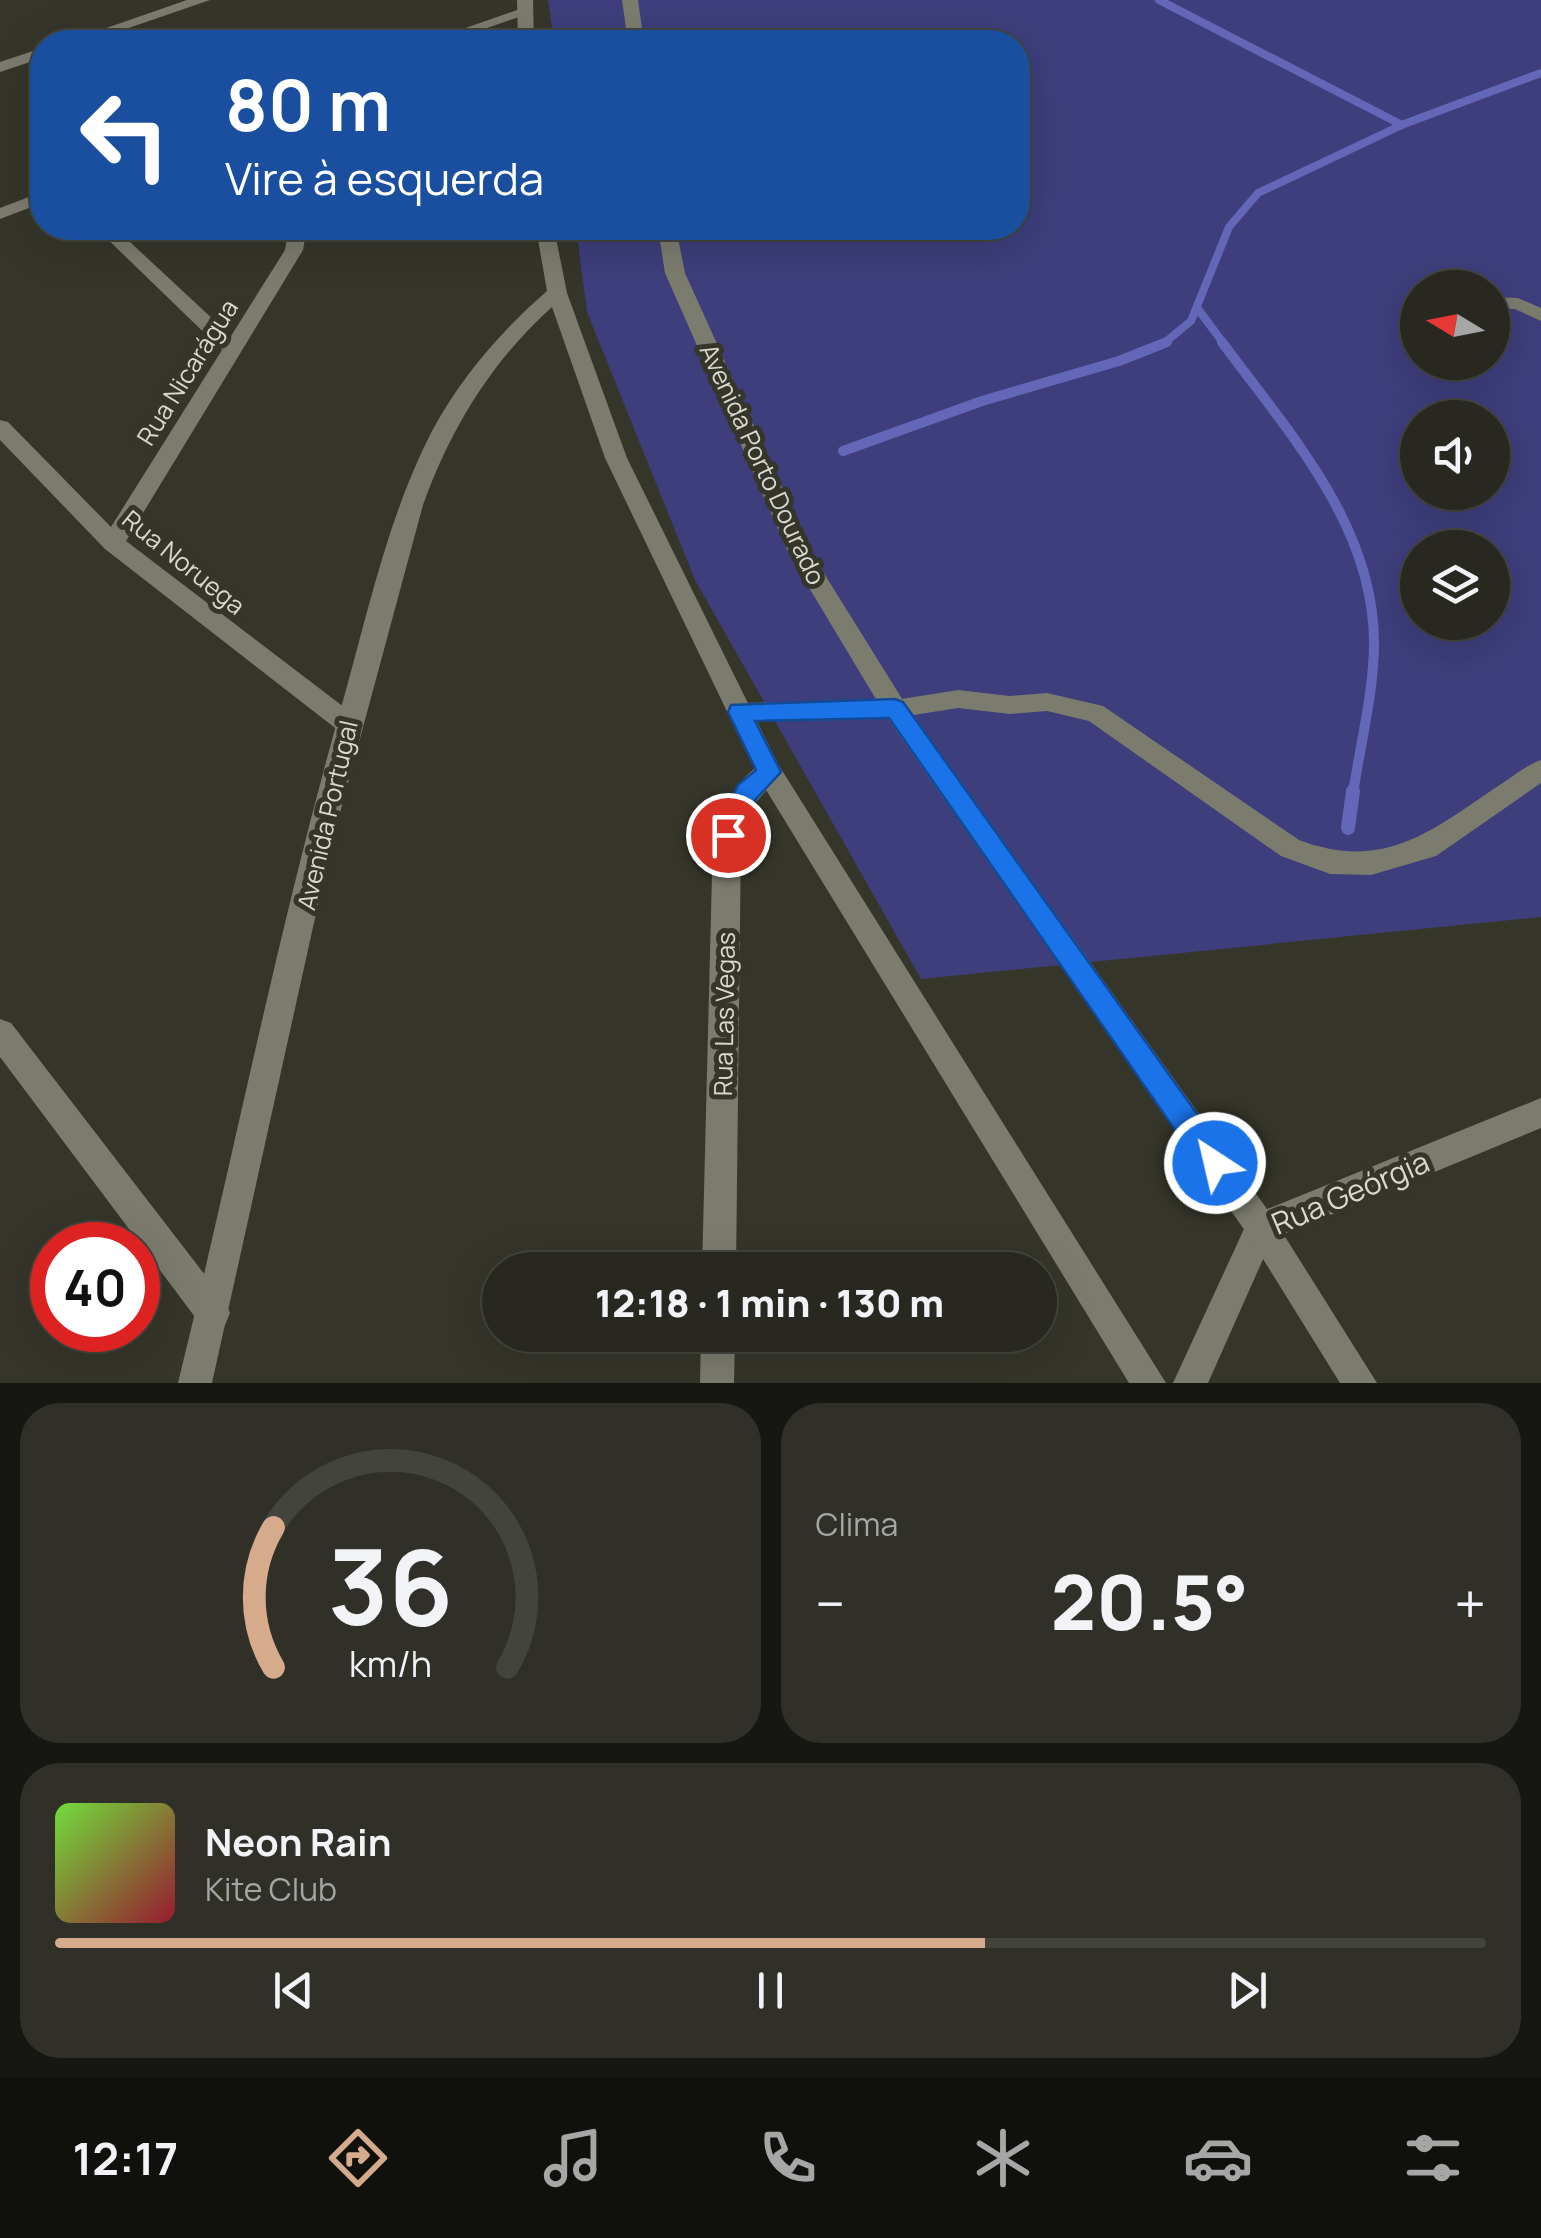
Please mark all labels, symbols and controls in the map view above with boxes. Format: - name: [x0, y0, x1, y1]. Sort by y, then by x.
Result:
- text: 80 m: [225, 56, 391, 152]
- icon: left: [60, 70, 190, 200]
- text: Vire à esquerda: [225, 147, 544, 209]
- north arrow: [1400, 270, 1510, 380]
- map controls: [1400, 270, 1510, 640]
- street label: Rua Nicarágua: [128, 292, 246, 452]
- street label: Avenida Porto Dourado: [692, 338, 834, 590]
- button: sound: [1400, 400, 1510, 510]
- street label: Rua Noruega: [115, 502, 253, 622]
- button: layers: [1400, 530, 1510, 640]
- street label: Avenida Portugal: [288, 717, 366, 913]
- pin: [686, 793, 771, 878]
- icon: arrive: [701, 808, 756, 863]
- street label: Rua Las Vegas: [705, 932, 743, 1096]
- position arrow: [1163, 1111, 1267, 1215]
- street label: Rua Geórgia: [1265, 1140, 1435, 1244]
- speed limit sign: 40: [30, 1222, 160, 1352]
- text: 12:18 · 1 min · 130 m: [595, 1276, 944, 1328]
- text: Clima: [816, 1502, 898, 1546]
- text: 36: [328, 1514, 453, 1656]
- text: 20.5°: [1051, 1550, 1249, 1653]
- text: −: [816, 1565, 845, 1641]
- text: +: [1454, 1565, 1486, 1641]
- text: km/h: [349, 1639, 432, 1688]
- text: Neon Rain: [205, 1815, 391, 1867]
- text: Kite Club: [205, 1867, 337, 1911]
- icon: previous: [266, 1963, 321, 2018]
- icon: pause: [743, 1963, 798, 2018]
- icon: next: [1220, 1963, 1275, 2018]
- icon: directions: [323, 2123, 393, 2193]
- icon: music: [538, 2123, 608, 2193]
- icon: phone: [753, 2123, 823, 2193]
- icon: climate: [968, 2123, 1038, 2193]
- icon: car: [1183, 2123, 1253, 2193]
- icon: filters: [1398, 2123, 1468, 2193]
- text: 12:17: [73, 2127, 178, 2189]

